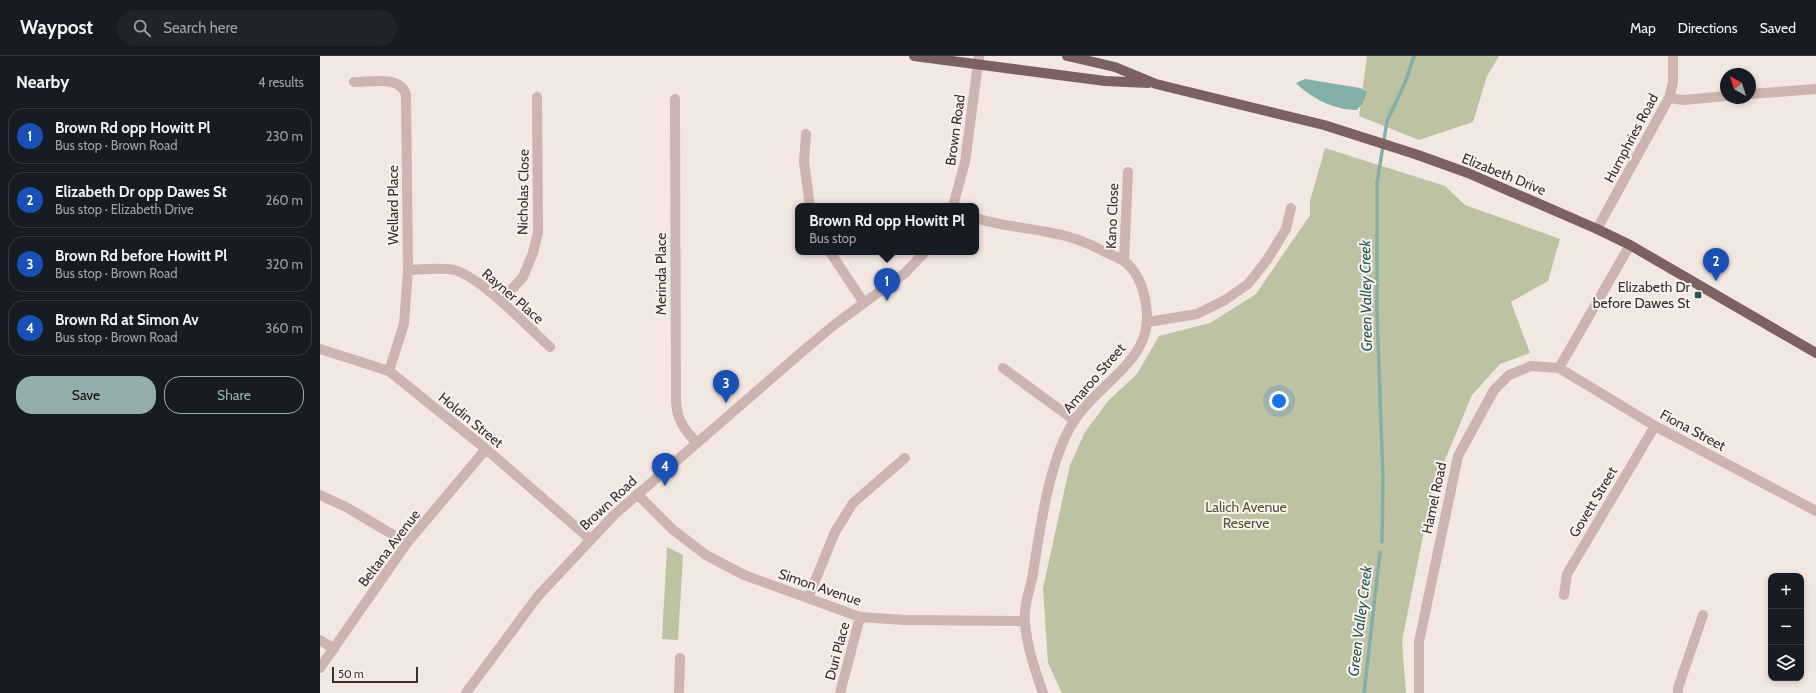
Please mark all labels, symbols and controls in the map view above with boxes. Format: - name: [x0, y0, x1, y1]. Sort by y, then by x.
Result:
- search box: [117, 10, 397, 46]
- text: Waypost: [20, 16, 93, 39]
- icon: search: [131, 17, 153, 39]
- text: Search here: [163, 19, 238, 37]
- text: Map: [1630, 19, 1656, 37]
- text: Directions: [1678, 19, 1738, 37]
- text: Saved: [1760, 19, 1796, 37]
- north arrow: [1720, 68, 1756, 104]
- text: Nearby: [16, 72, 69, 92]
- text: 4 results: [258, 74, 304, 90]
- street label: Humphries Road: [1600, 90, 1662, 186]
- street label: Brown Road: [941, 93, 969, 167]
- text: Brown Rd opp Howitt Pl: [55, 119, 210, 137]
- text: 1: [28, 128, 32, 144]
- text: 230 m: [266, 128, 303, 144]
- text: Bus stop · Brown Road: [55, 137, 177, 153]
- street label: Nicholas Close: [513, 149, 533, 235]
- street label: Elizabeth Drive: [1459, 149, 1549, 199]
- street label: Wellard Place: [384, 165, 402, 245]
- text: Elizabeth Dr opp Dawes St: [55, 183, 227, 201]
- street label: Kano Close: [1102, 183, 1122, 249]
- text: 2: [27, 192, 33, 208]
- text: 260 m: [265, 192, 303, 208]
- text: Bus stop · Elizabeth Drive: [55, 201, 194, 217]
- popup: [795, 203, 979, 255]
- text: Brown Rd opp Howitt Pl: [809, 212, 965, 230]
- text: Bus stop: [809, 230, 856, 246]
- street label: Merinda Place: [652, 233, 670, 315]
- water label: Green Valley Creek: [1356, 240, 1376, 352]
- text: Brown Rd before Howitt Pl: [55, 247, 227, 265]
- pin: 2: [1703, 248, 1729, 281]
- text: 3: [26, 256, 34, 272]
- text: 320 m: [266, 256, 303, 272]
- street label: Rayner Place: [478, 264, 548, 328]
- text: Bus stop · Brown Road: [55, 265, 177, 281]
- pin: 1: [874, 268, 900, 301]
- place label: Elizabeth Dr before Dawes St: [1593, 278, 1691, 312]
- marker: Elizabeth Dr before Dawes St: [1693, 290, 1703, 300]
- text: Brown Rd at Simon Av: [55, 311, 199, 329]
- text: 4: [26, 320, 34, 336]
- text: 360 m: [265, 320, 303, 336]
- text: Bus stop · Brown Road: [55, 329, 177, 345]
- street label: Amaroo Street: [1059, 339, 1129, 417]
- pin: 3: [713, 370, 739, 403]
- button: Save: [16, 376, 156, 414]
- button: Share: [164, 376, 304, 414]
- street label: Holdin Street: [435, 388, 507, 452]
- your location: [1269, 391, 1289, 411]
- street label: Fiona Street: [1657, 405, 1729, 455]
- pin: 4: [652, 453, 678, 486]
- street label: Hamel Road: [1418, 461, 1450, 535]
- street label: Govett Street: [1565, 463, 1621, 541]
- street label: Brown Road: [576, 472, 640, 534]
- park label: Lalich Avenue Reserve: [1205, 498, 1287, 532]
- street label: Beltana Avenue: [354, 506, 424, 590]
- street label: Simon Avenue: [776, 564, 864, 610]
- water label: Green Valley Creek: [1344, 564, 1376, 677]
- map controls: [1768, 573, 1804, 681]
- button: +: [1768, 573, 1804, 609]
- button: −: [1768, 609, 1804, 645]
- street label: Duri Place: [821, 620, 853, 682]
- button: layers: [1768, 645, 1804, 681]
- scale bar: [332, 665, 418, 684]
- text: 50 m: [338, 667, 364, 681]

